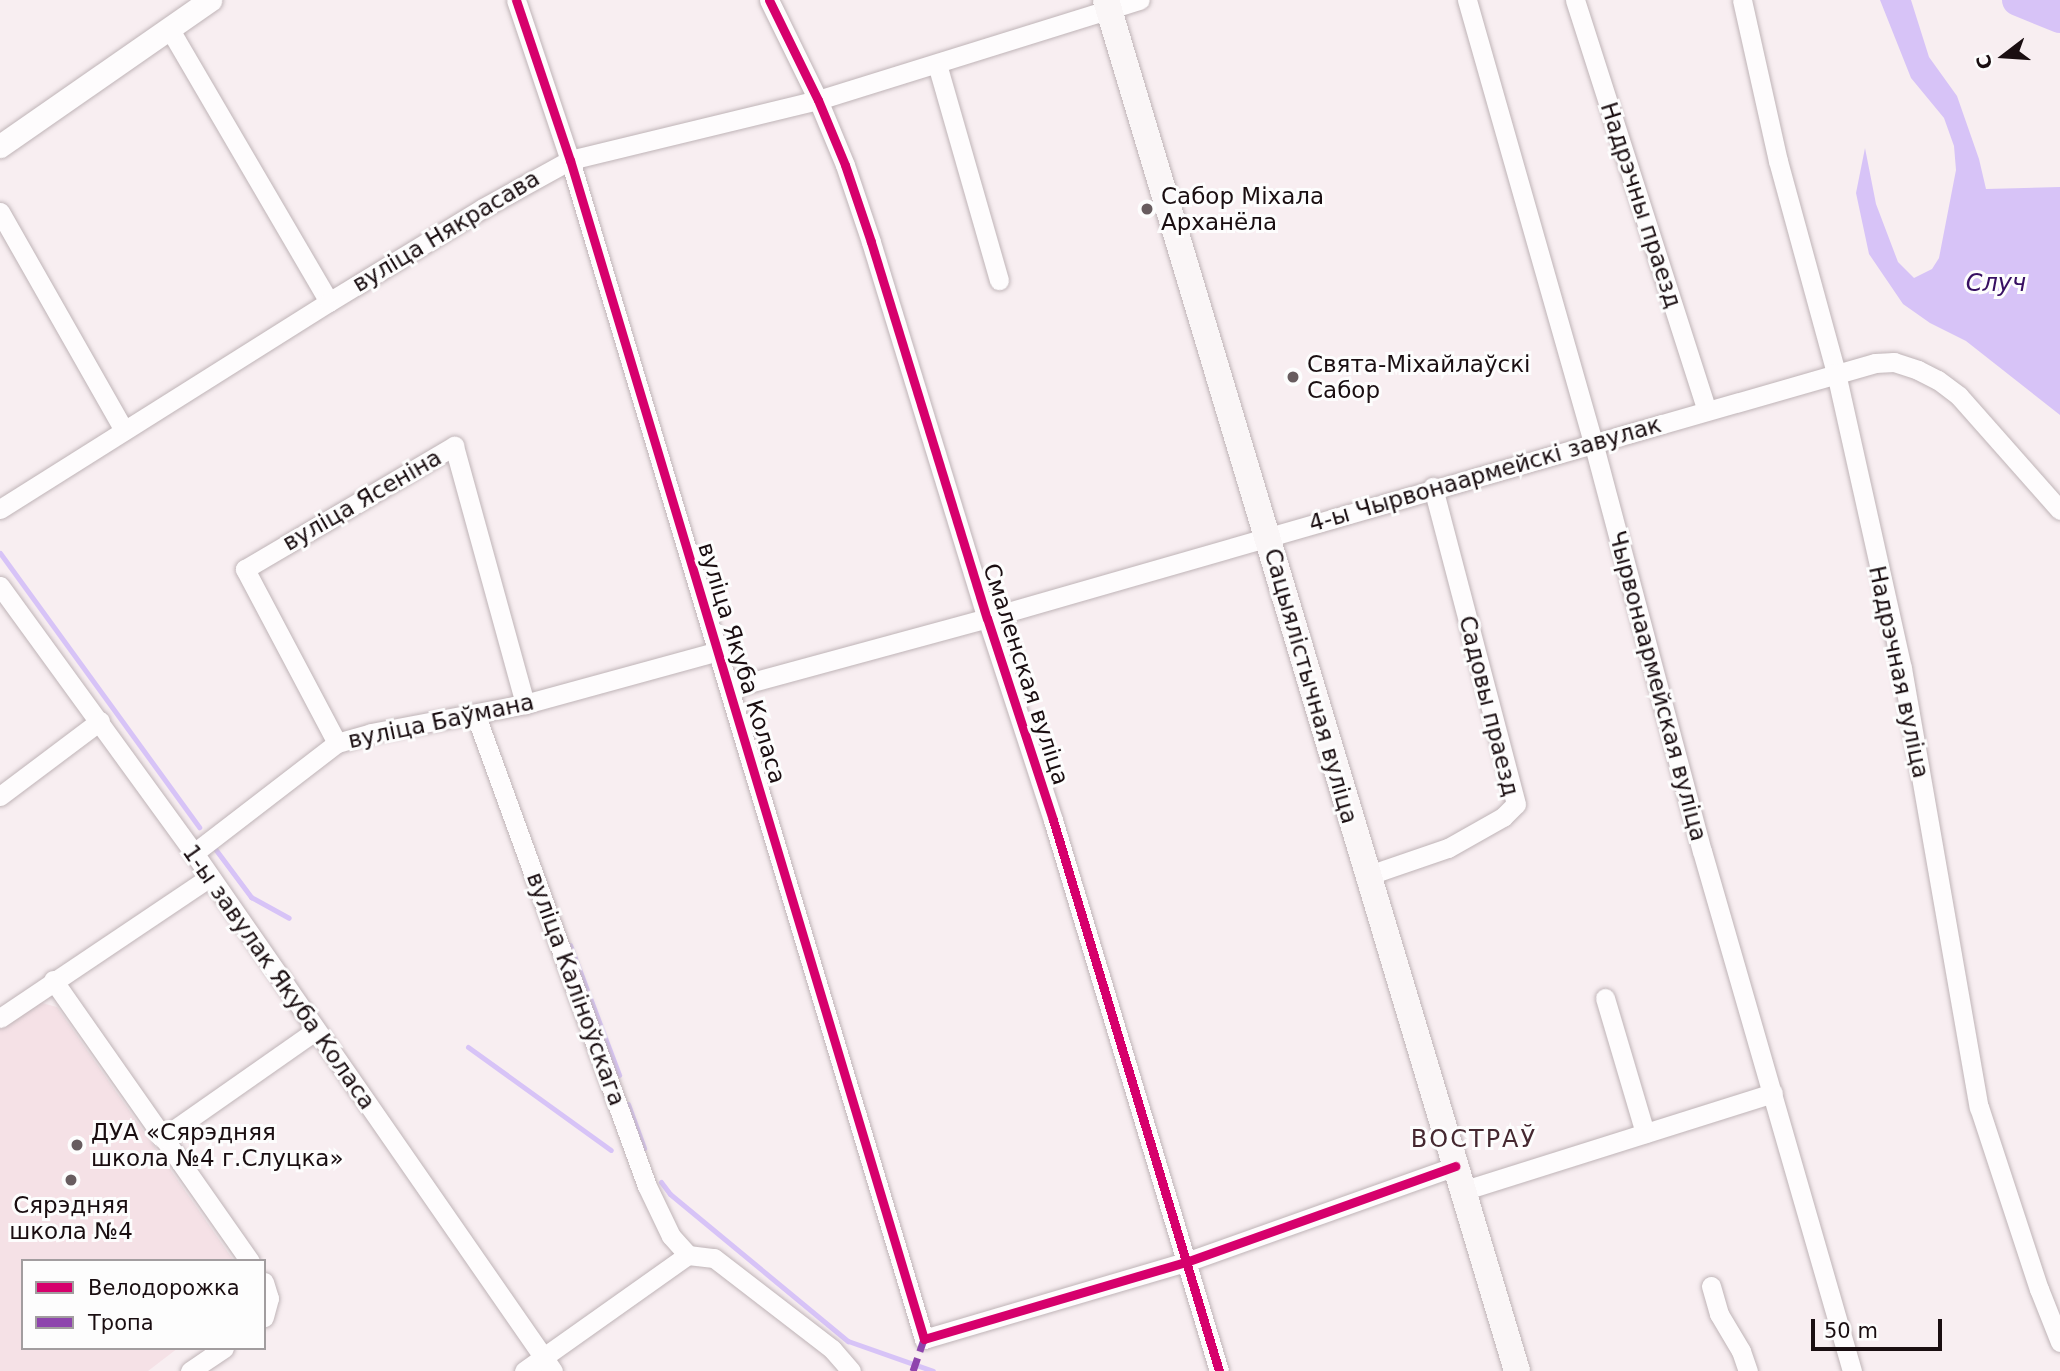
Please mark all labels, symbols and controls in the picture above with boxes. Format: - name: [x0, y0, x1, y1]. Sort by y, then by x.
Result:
- north arrow: [1969, 21, 2039, 91]
- text: С: [1971, 52, 1996, 72]
- street label: Надрэчны праезд: [1595, 99, 1687, 311]
- street label: вуліца Някрасава: [347, 164, 545, 298]
- place label: Сабор Міхала Арханёла: [1161, 182, 1324, 236]
- marker: Сабор Міхала Арханёла: [1139, 201, 1155, 217]
- water label: Случ: [1966, 270, 2026, 298]
- place label: Свята-Міхайлаўскі Сабор: [1307, 350, 1530, 404]
- marker: Свята-Міхайлаўскі Сабор: [1285, 369, 1301, 385]
- street label: 4-ы Чырвонаармейскі завулак: [1306, 410, 1664, 538]
- street label: вуліца Ясеніна: [278, 443, 446, 557]
- street label: Чырвонаармейская вуліца: [1603, 528, 1713, 844]
- street label: вуліца Якуба Коласа: [692, 539, 792, 787]
- street label: Сацыялістычная вуліца: [1258, 545, 1364, 827]
- street label: Смаленская вуліца: [977, 560, 1075, 788]
- street label: Надрэчная вуліца: [1863, 563, 1935, 781]
- street label: Садовы праезд: [1453, 613, 1525, 799]
- street label: вуліца Баўмана: [346, 688, 536, 754]
- street label: 1-ы завулак Якуба Коласа: [177, 839, 381, 1115]
- street label: вуліца Каліноўскага: [521, 869, 631, 1109]
- place label: ДУА «Сярэдняя школа №4 г.Слуцка»: [91, 1118, 343, 1172]
- district label: ВОСТРАЎ: [1412, 1126, 1536, 1154]
- marker: ДУА «Сярэдняя школа №4 г.Слуцка»: [69, 1137, 85, 1153]
- marker: Сярэдняя школа №4: [63, 1172, 79, 1188]
- place label: Сярэдняя школа №4: [9, 1191, 133, 1245]
- legend: [21, 1259, 266, 1350]
- text: Велодорожка: [88, 1276, 240, 1300]
- scale bar: [1815, 1304, 1946, 1348]
- text: Тропа: [88, 1311, 154, 1335]
- text: 50 m: [1824, 1319, 1878, 1343]

